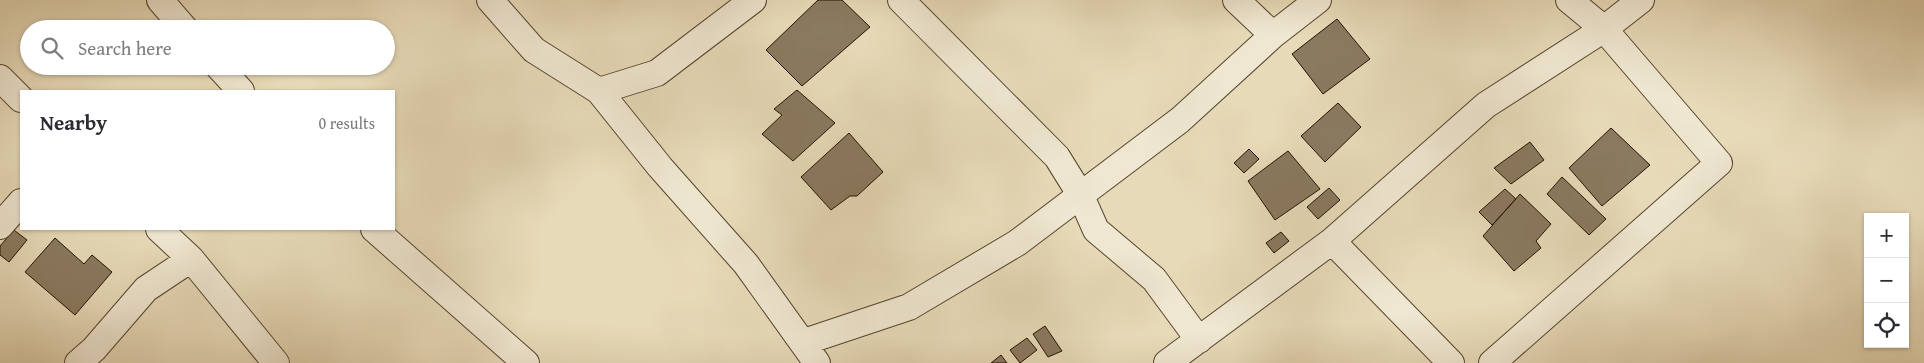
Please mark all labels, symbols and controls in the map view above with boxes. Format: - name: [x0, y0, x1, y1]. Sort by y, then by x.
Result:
- search box: [20, 20, 395, 75]
- icon: search: [38, 34, 66, 62]
- text: Search here: [78, 34, 172, 62]
- text: Nearby: [40, 107, 107, 138]
- text: 0 results: [318, 111, 375, 135]
- map controls: [1864, 213, 1909, 348]
- button: +: [1864, 213, 1909, 258]
- button: −: [1864, 258, 1909, 303]
- button: locate: [1864, 303, 1909, 348]

